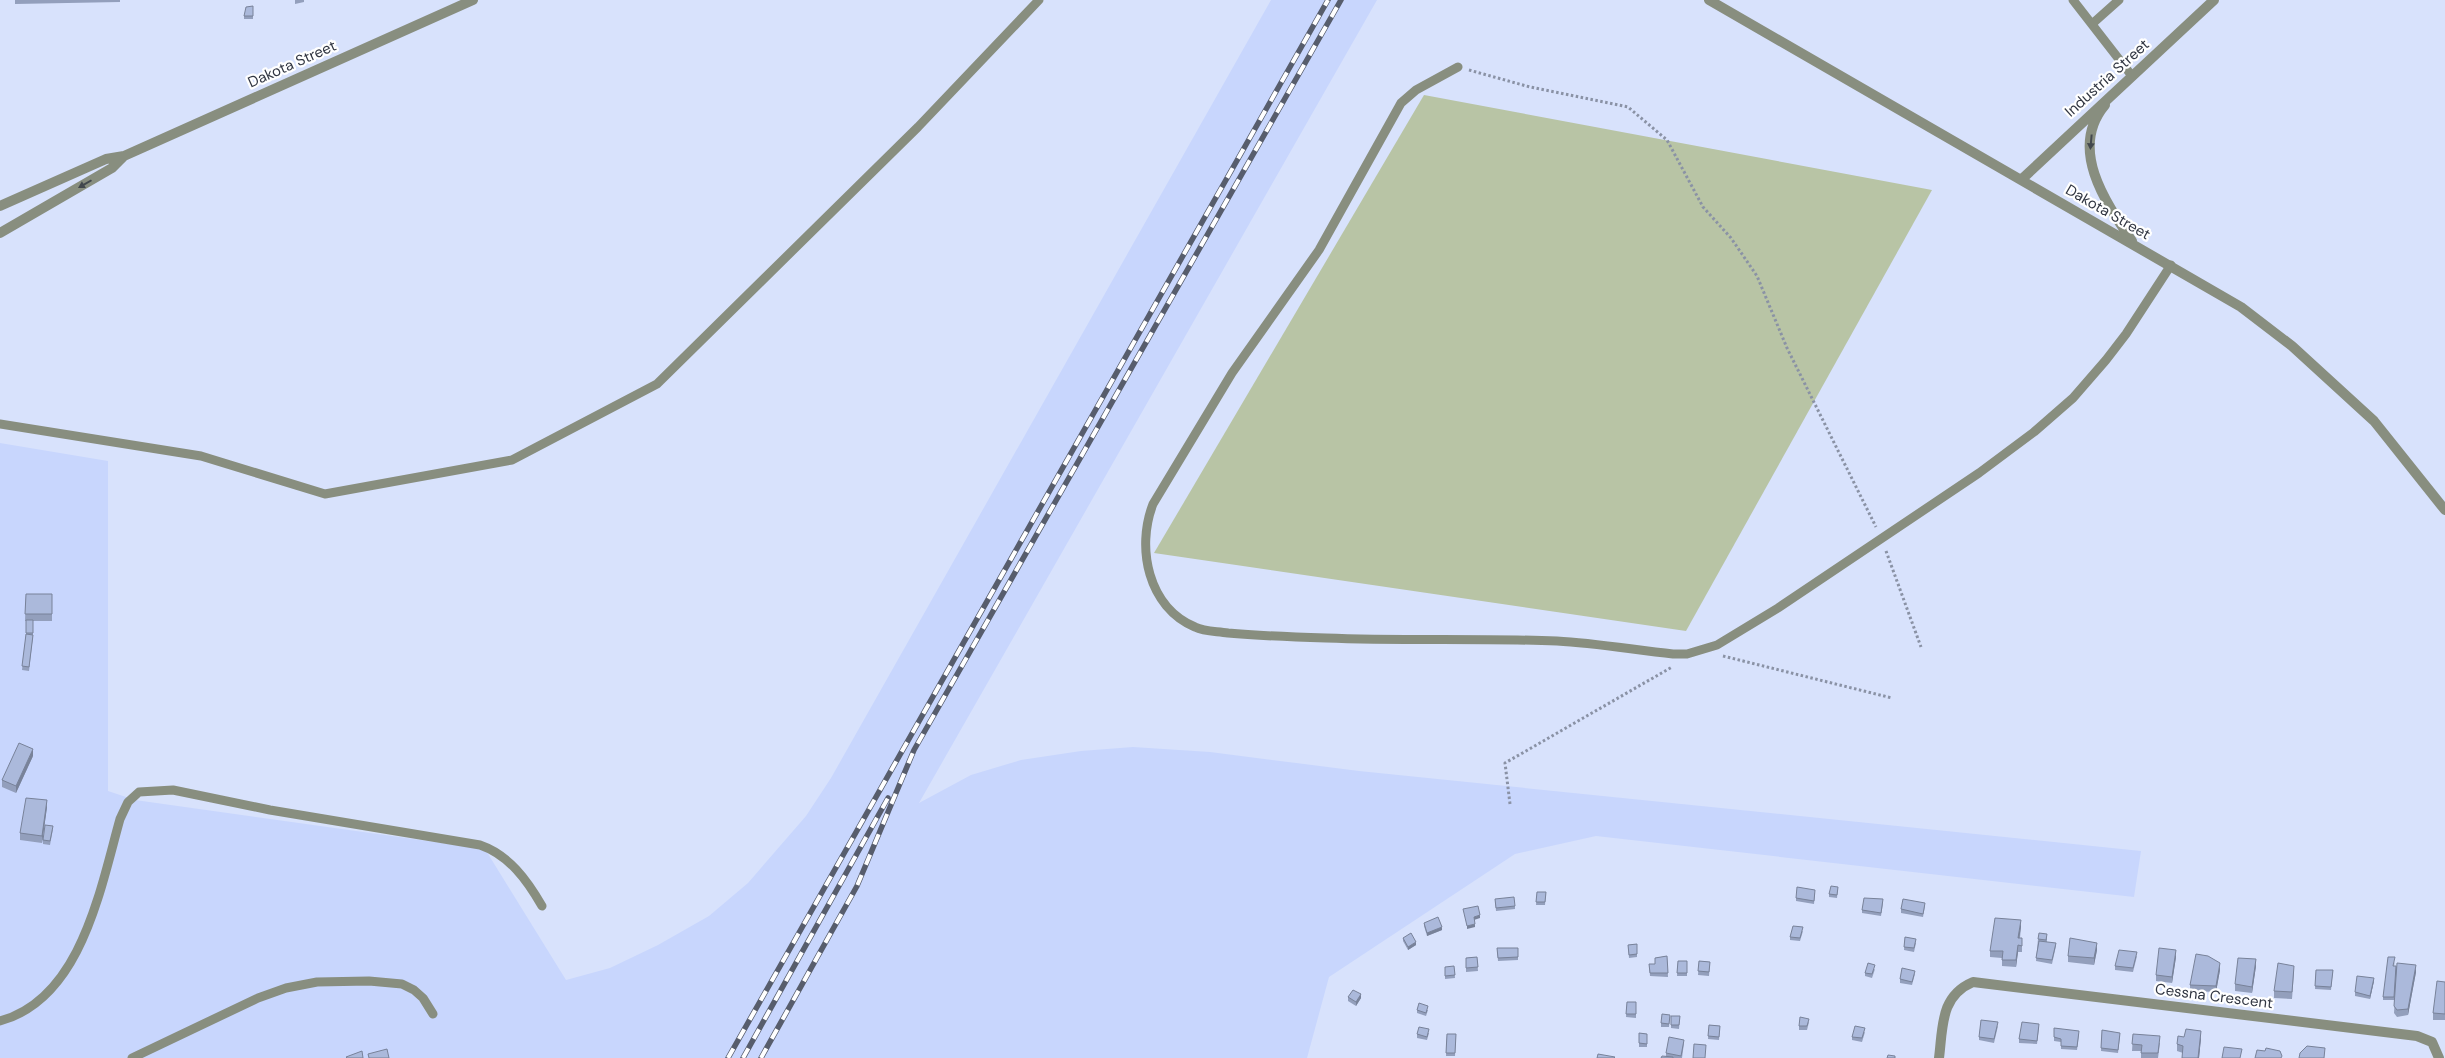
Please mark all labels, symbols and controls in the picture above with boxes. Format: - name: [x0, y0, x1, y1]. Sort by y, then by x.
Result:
- street label: Industria Street: [2061, 35, 2154, 121]
- street label: Dakota Street: [245, 36, 339, 92]
- one-way arrow: [2086, 134, 2094, 150]
- one-way arrow: [78, 179, 92, 188]
- street label: Dakota Street: [2062, 180, 2154, 244]
- street label: Cessna Crescent: [2154, 979, 2274, 1013]

